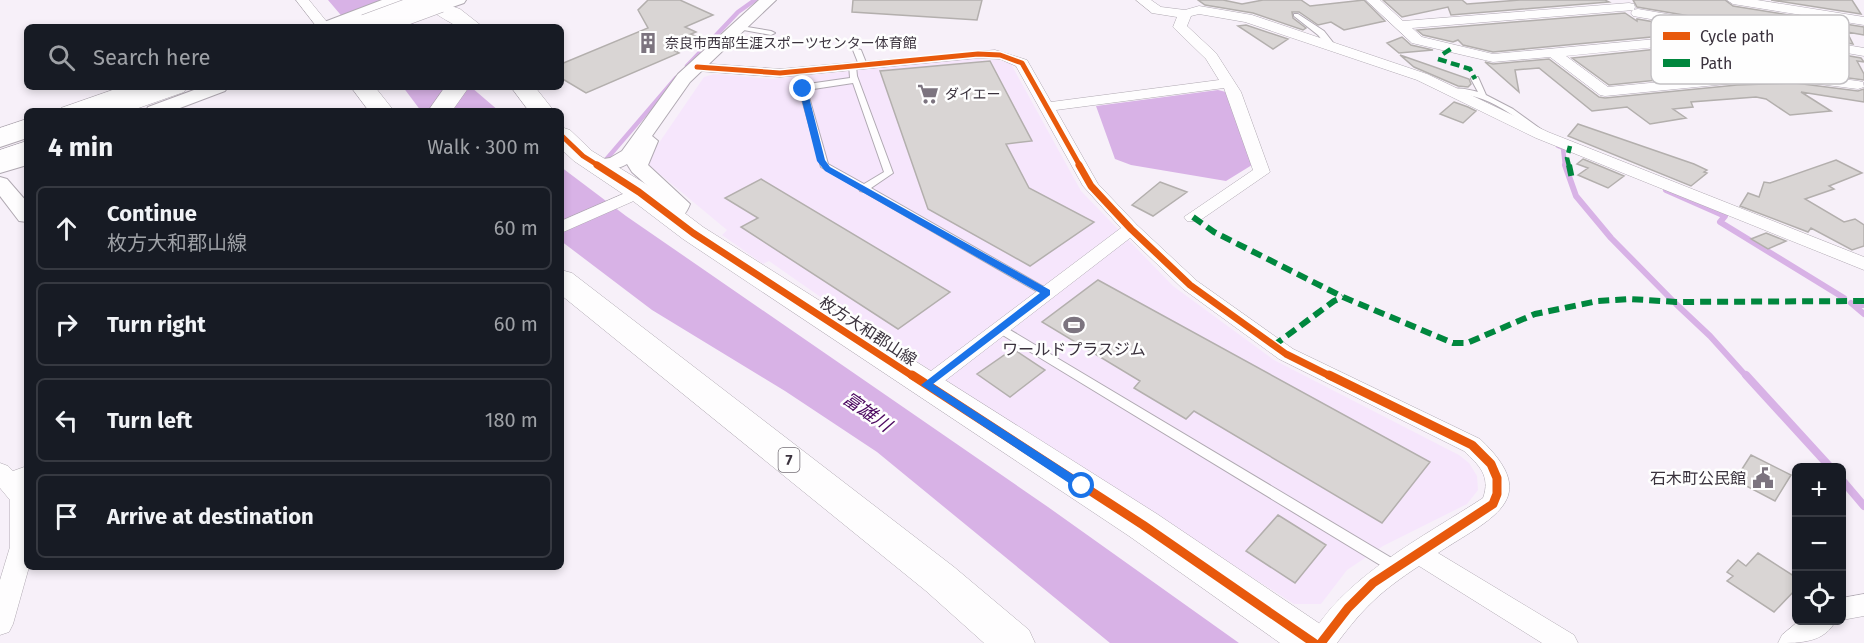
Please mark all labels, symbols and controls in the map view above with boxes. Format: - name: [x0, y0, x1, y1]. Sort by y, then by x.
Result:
- legend: [1651, 15, 1849, 84]
- search box: [24, 24, 564, 90]
- text: Cycle path: [1700, 27, 1774, 46]
- building icon: 奈良市西部生涯スポーツセンター体育館: [636, 31, 660, 55]
- place label: 奈良市西部生涯スポーツセンター体育館: [665, 35, 917, 52]
- icon: search: [45, 41, 78, 74]
- text: Search here: [93, 44, 211, 71]
- text: Path: [1700, 54, 1732, 73]
- route end: [789, 75, 815, 101]
- supermarket icon: ダイエー: [916, 82, 940, 106]
- place label: ダイエー: [945, 86, 1001, 103]
- text: 4 min: [48, 132, 113, 163]
- text: Walk · 300 m: [427, 135, 540, 159]
- text: Continue: [107, 200, 197, 227]
- icon: ahead: [50, 212, 83, 245]
- text: 60 m: [494, 216, 538, 240]
- text: 枚方大和郡山線: [107, 231, 247, 255]
- street label: 枚方大和郡山線: [816, 293, 920, 369]
- icon: right: [50, 308, 83, 341]
- text: Turn right: [107, 311, 206, 338]
- text: 60 m: [494, 312, 538, 336]
- sports icon: ワールドプラスジム: [1062, 313, 1086, 337]
- place label: ワールドプラスジム: [1002, 340, 1146, 359]
- water label: 富雄川: [839, 388, 897, 438]
- icon: left: [50, 404, 83, 437]
- text: Turn left: [107, 407, 192, 434]
- text: 180 m: [485, 408, 538, 432]
- road number: 7: [778, 448, 800, 472]
- map controls: [1792, 463, 1846, 625]
- button: +: [1792, 463, 1846, 517]
- public building icon: 石木町公民館: [1751, 466, 1775, 490]
- place label: 石木町公民館: [1650, 469, 1746, 488]
- route start: [1068, 472, 1094, 498]
- icon: arrive: [50, 500, 83, 533]
- text: Arrive at destination: [107, 503, 314, 530]
- button: −: [1792, 517, 1846, 571]
- button: locate: [1792, 571, 1846, 625]

